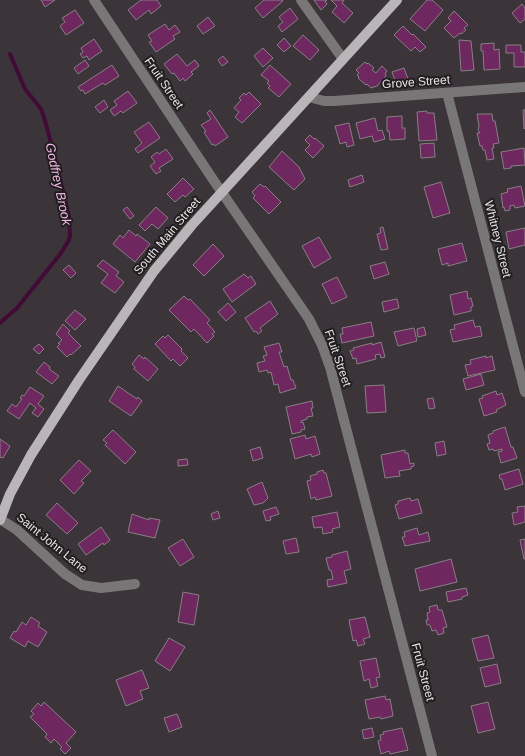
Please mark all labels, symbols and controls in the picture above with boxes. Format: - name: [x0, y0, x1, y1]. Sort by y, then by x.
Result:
- street label: Fruit Street: [142, 54, 187, 112]
- street label: Grove Street: [382, 73, 451, 91]
- water label: Godfrey Brook: [42, 142, 75, 228]
- street label: South Main Street: [131, 194, 204, 277]
- street label: Whitney Street: [482, 199, 514, 280]
- street label: Fruit Street: [322, 328, 354, 389]
- street label: Saint John Lane: [14, 510, 90, 576]
- street label: Fruit Street: [409, 642, 438, 703]

